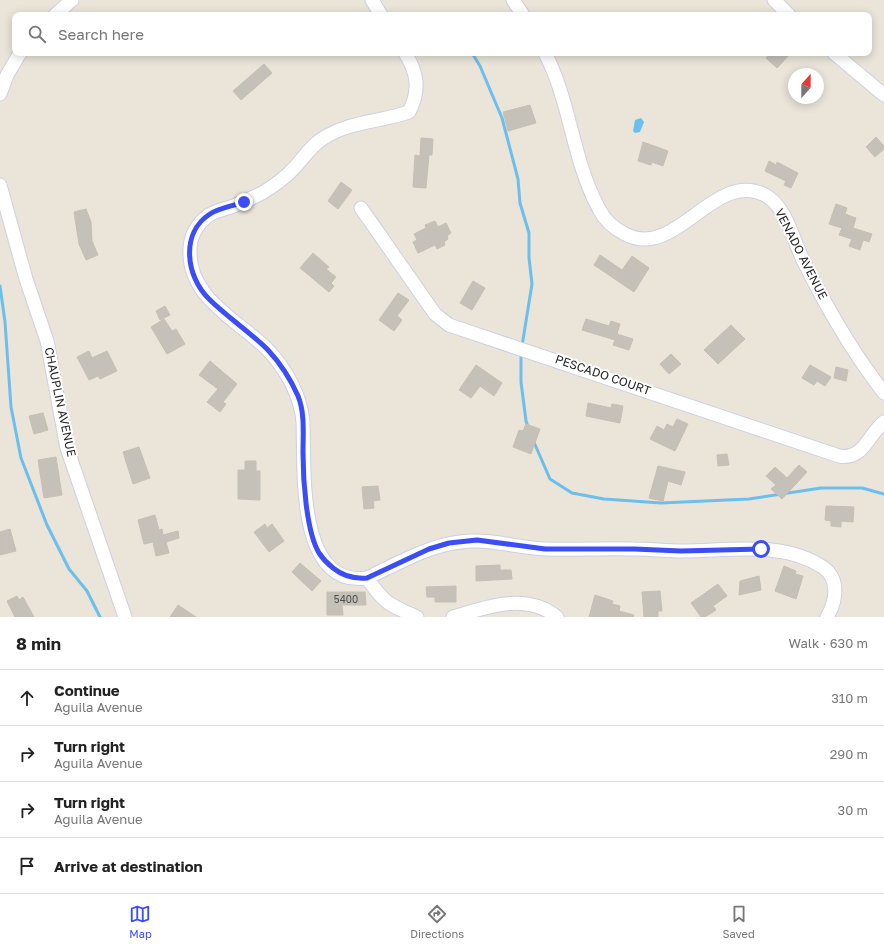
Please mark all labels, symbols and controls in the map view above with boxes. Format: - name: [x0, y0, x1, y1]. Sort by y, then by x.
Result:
- search box: [12, 12, 872, 56]
- icon: search: [26, 23, 48, 45]
- text: Search here: [58, 25, 144, 43]
- north arrow: [788, 68, 824, 104]
- route end: [235, 193, 253, 211]
- street label: VENADO AVENUE: [772, 206, 831, 302]
- street label: CHAUPLIN AVENUE: [42, 346, 79, 458]
- street label: PESCADO COURT: [553, 351, 654, 398]
- route start: [752, 540, 770, 558]
- house number: 5400: [334, 593, 358, 605]
- text: 8 min: [16, 633, 61, 654]
- text: Walk · 630 m: [789, 635, 868, 651]
- text: Continue: [54, 681, 120, 699]
- icon: ahead: [16, 687, 38, 709]
- text: 310 m: [831, 690, 868, 706]
- text: Aguila Avenue: [54, 699, 143, 715]
- text: Turn right: [54, 737, 125, 755]
- icon: right: [16, 743, 38, 765]
- text: 290 m: [830, 746, 868, 762]
- text: Aguila Avenue: [54, 755, 143, 771]
- text: Turn right: [54, 793, 125, 811]
- icon: right: [16, 799, 38, 821]
- text: 30 m: [838, 802, 868, 818]
- text: Aguila Avenue: [54, 811, 143, 827]
- icon: arrive: [16, 855, 38, 877]
- text: Arrive at destination: [54, 857, 203, 875]
- tab: Map: [129, 903, 152, 940]
- tab: Directions: [410, 903, 464, 940]
- tab: Saved: [723, 903, 755, 940]

